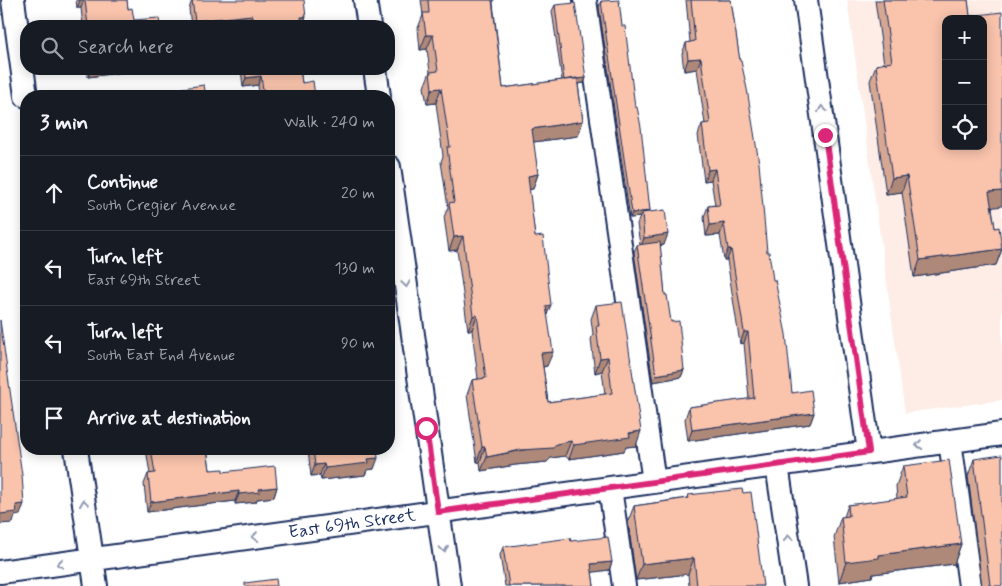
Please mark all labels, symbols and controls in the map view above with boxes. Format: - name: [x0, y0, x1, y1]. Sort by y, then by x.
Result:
- map controls: [942, 15, 987, 150]
- button: +: [942, 15, 987, 60]
- search box: [20, 20, 395, 75]
- icon: search: [38, 34, 66, 62]
- text: Search here: [78, 35, 174, 60]
- button: −: [942, 60, 987, 105]
- one-way arrow: [817, 105, 827, 114]
- button: locate: [942, 105, 987, 150]
- text: 3 min: [40, 109, 88, 137]
- text: Walk · 240 m: [284, 112, 375, 133]
- route end: [814, 124, 837, 147]
- text: Continue: [87, 170, 158, 195]
- icon: ahead: [40, 179, 68, 207]
- text: 20 m: [341, 183, 375, 204]
- text: South Cregier Avenue: [87, 195, 236, 216]
- text: Turn left: [87, 245, 163, 270]
- icon: left: [40, 254, 68, 282]
- text: 130 m: [334, 258, 375, 279]
- text: East 69th Street: [87, 270, 201, 291]
- one-way arrow: [400, 280, 410, 289]
- text: Turn left: [87, 320, 163, 345]
- icon: left: [40, 329, 68, 357]
- text: 90 m: [341, 333, 375, 354]
- text: South East End Avenue: [87, 345, 235, 366]
- icon: arrive: [40, 404, 68, 432]
- text: Arrive at destination: [87, 406, 251, 431]
- route start: [415, 417, 438, 440]
- one-way arrow: [915, 440, 923, 450]
- one-way arrow: [79, 499, 90, 507]
- street label: East 69th Street: [287, 503, 418, 545]
- one-way arrow: [251, 531, 259, 542]
- one-way arrow: [783, 533, 794, 541]
- one-way arrow: [438, 546, 449, 554]
- one-way arrow: [55, 558, 63, 569]

